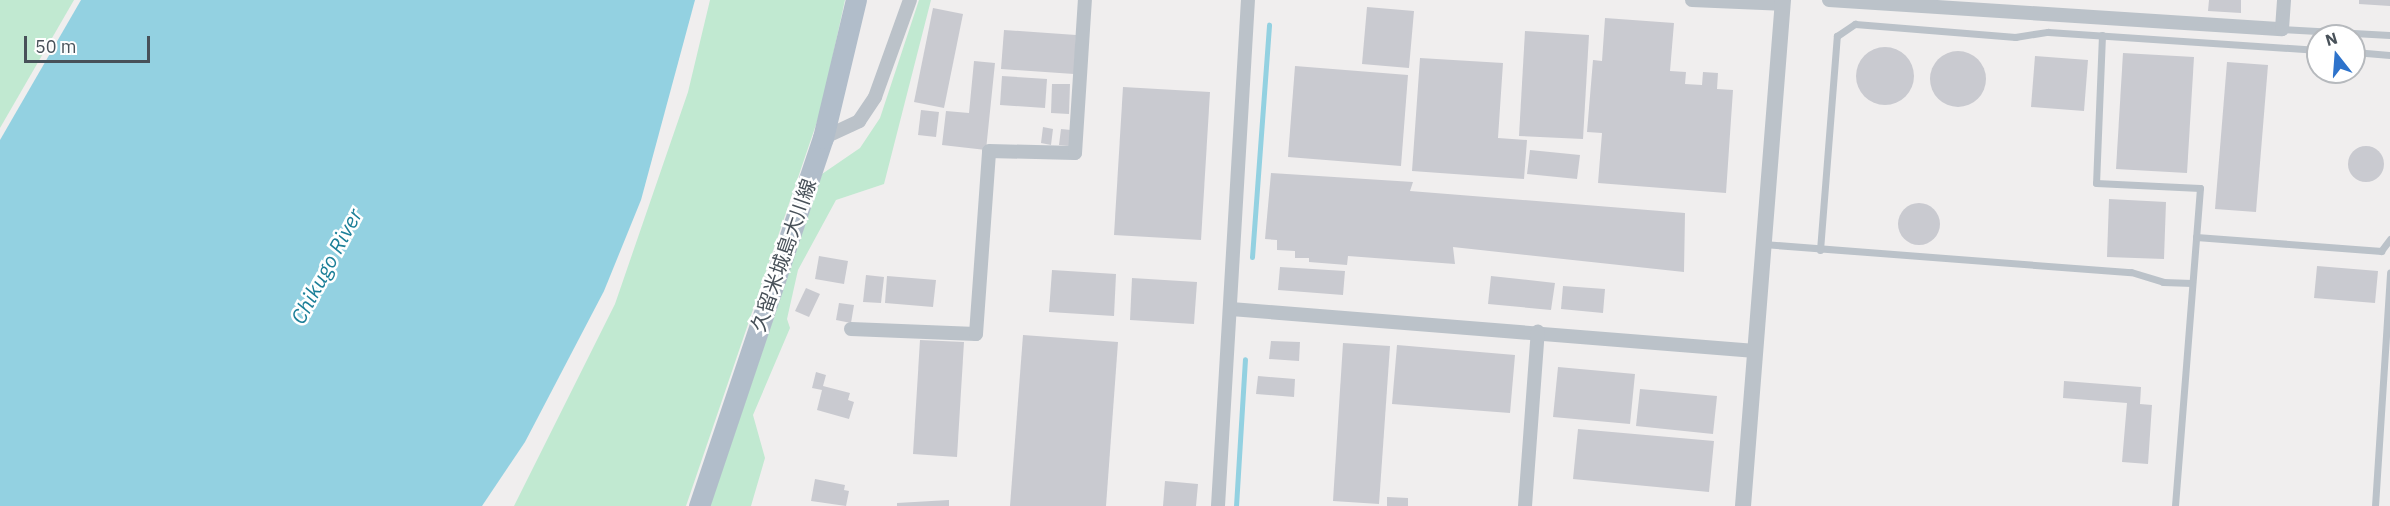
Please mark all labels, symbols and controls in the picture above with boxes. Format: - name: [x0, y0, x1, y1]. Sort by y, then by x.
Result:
- scale bar: [27, 24, 153, 62]
- north arrow: [2306, 24, 2366, 84]
- text: N: [2323, 27, 2340, 50]
- text: 50 m: [35, 35, 77, 58]
- street label: 久留米城島大川線: [746, 175, 820, 335]
- water label: Chikugo River: [285, 204, 367, 328]

